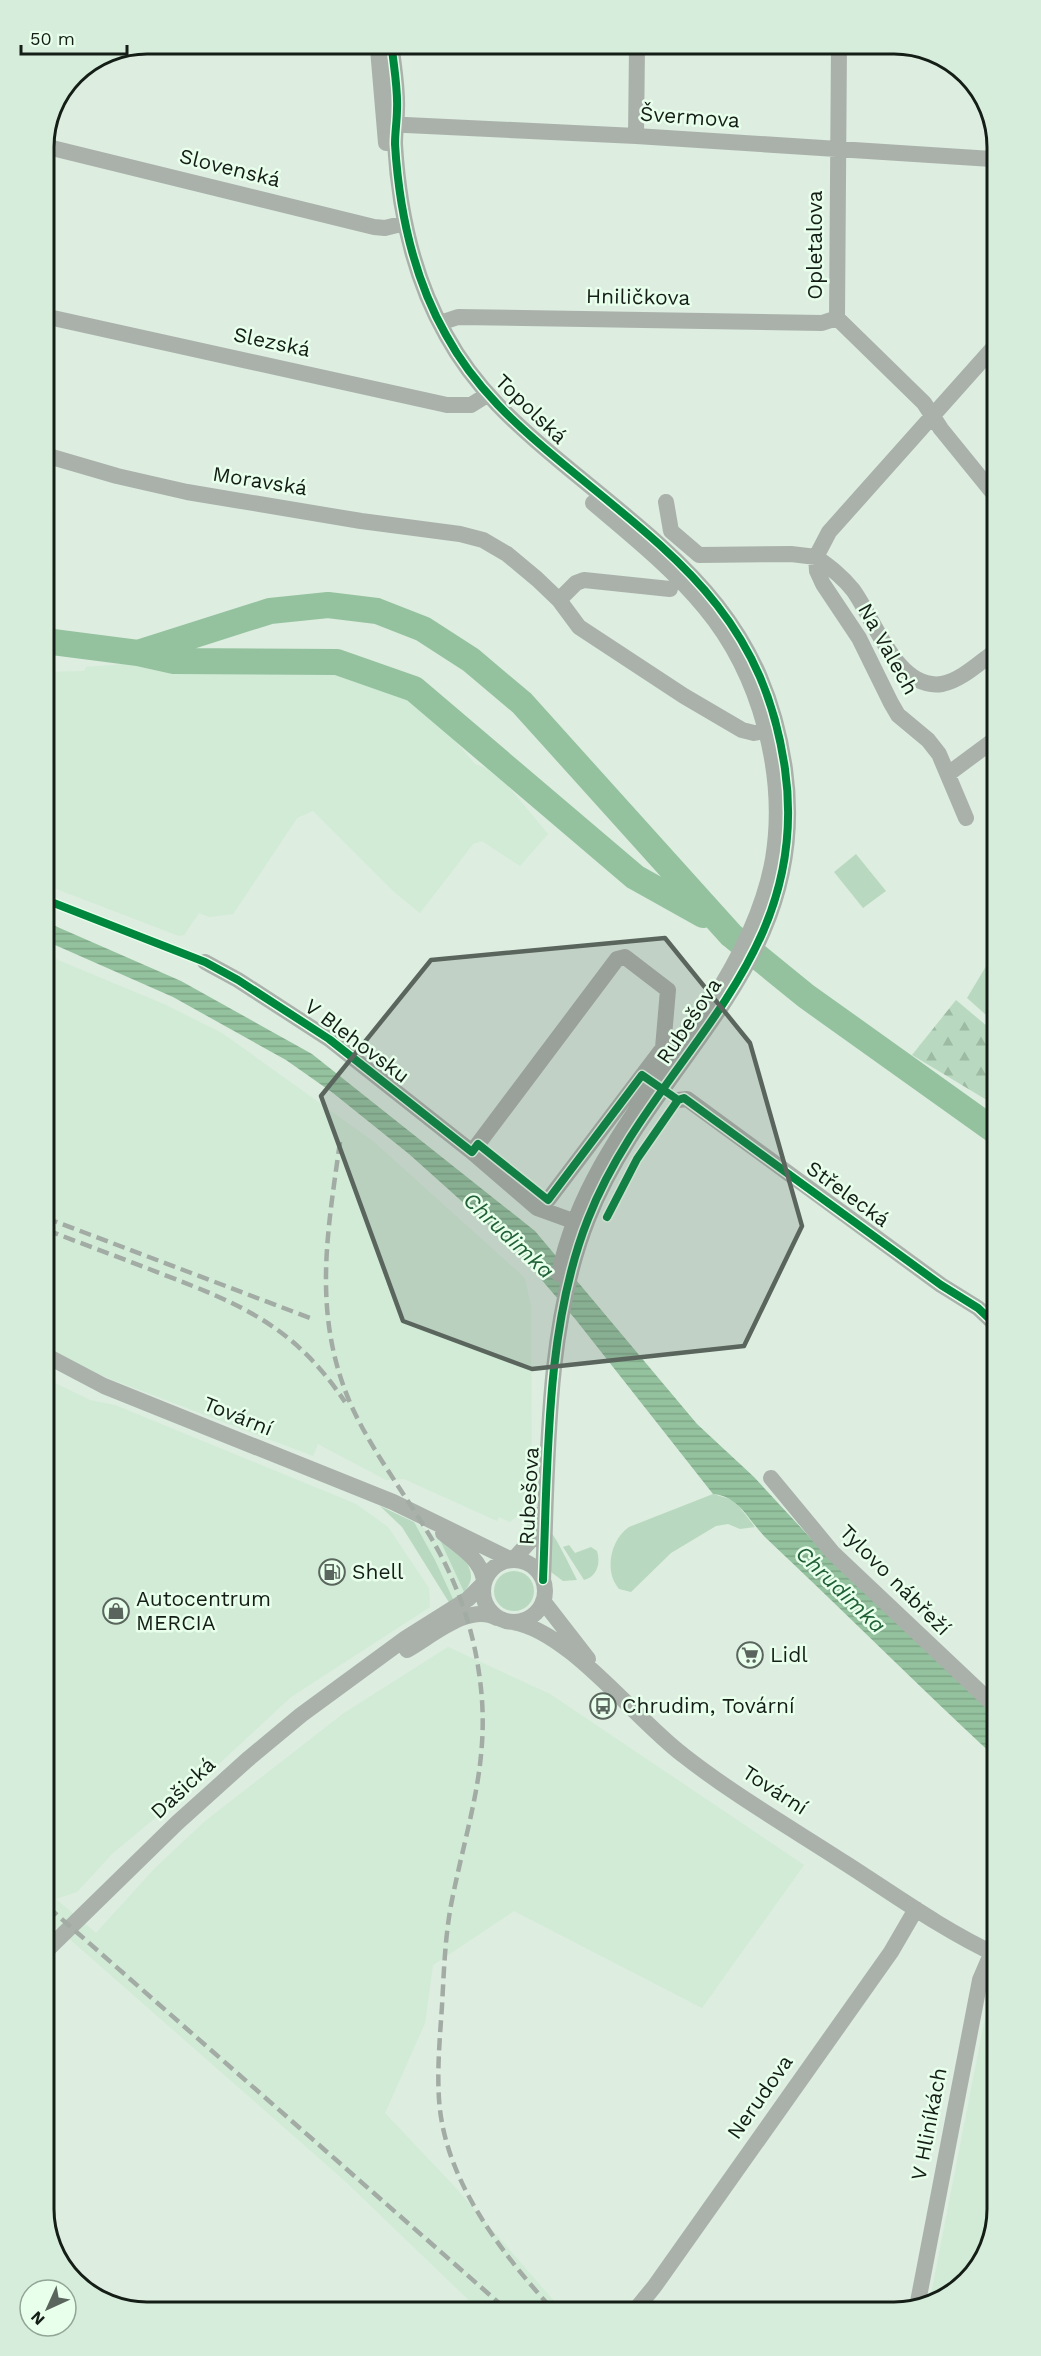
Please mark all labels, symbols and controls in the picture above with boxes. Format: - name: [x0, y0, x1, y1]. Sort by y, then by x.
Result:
- scale bar: [21, 18, 128, 56]
- text: 50 m: [30, 28, 75, 49]
- street label: Švermova: [639, 101, 741, 132]
- street label: Slovenská: [177, 143, 283, 192]
- street label: Opletalova: [802, 190, 827, 300]
- street label: Hniličkova: [586, 283, 690, 310]
- street label: Slezská: [231, 321, 313, 362]
- street label: Topolská: [490, 368, 572, 449]
- street label: Moravská: [211, 461, 309, 500]
- street label: Na Valech: [853, 599, 924, 699]
- street label: Rubešova: [651, 973, 726, 1068]
- street label: V Blehovsku: [300, 993, 415, 1088]
- street label: Střelecká: [802, 1155, 895, 1232]
- water label: Chrudimka: [458, 1187, 559, 1284]
- street label: Tovární: [200, 1390, 277, 1441]
- street label: Rubešova: [513, 1446, 544, 1546]
- street label: Tylovo nábřeží: [835, 1519, 956, 1641]
- water label: Chrudimka: [791, 1541, 891, 1638]
- fuel station icon: Shell: [317, 1557, 347, 1587]
- place label: Shell: [352, 1559, 404, 1584]
- place label: Autocentrum MERCIA: [136, 1586, 271, 1635]
- shop icon: Autocentrum MERCIA: [101, 1596, 131, 1626]
- supermarket icon: Lidl: [735, 1640, 765, 1670]
- place label: Lidl: [770, 1642, 808, 1667]
- bus stop icon: Chrudim, Tovární: [588, 1691, 618, 1721]
- place label: Chrudim, Tovární: [622, 1693, 795, 1718]
- street label: Dašická: [145, 1751, 220, 1824]
- street label: Tovární: [738, 1759, 813, 1820]
- street label: Nerudova: [721, 2050, 798, 2144]
- street label: V Hliníkách: [905, 2065, 952, 2182]
- north arrow: [18, 2278, 78, 2338]
- text: N: [27, 2307, 49, 2329]

